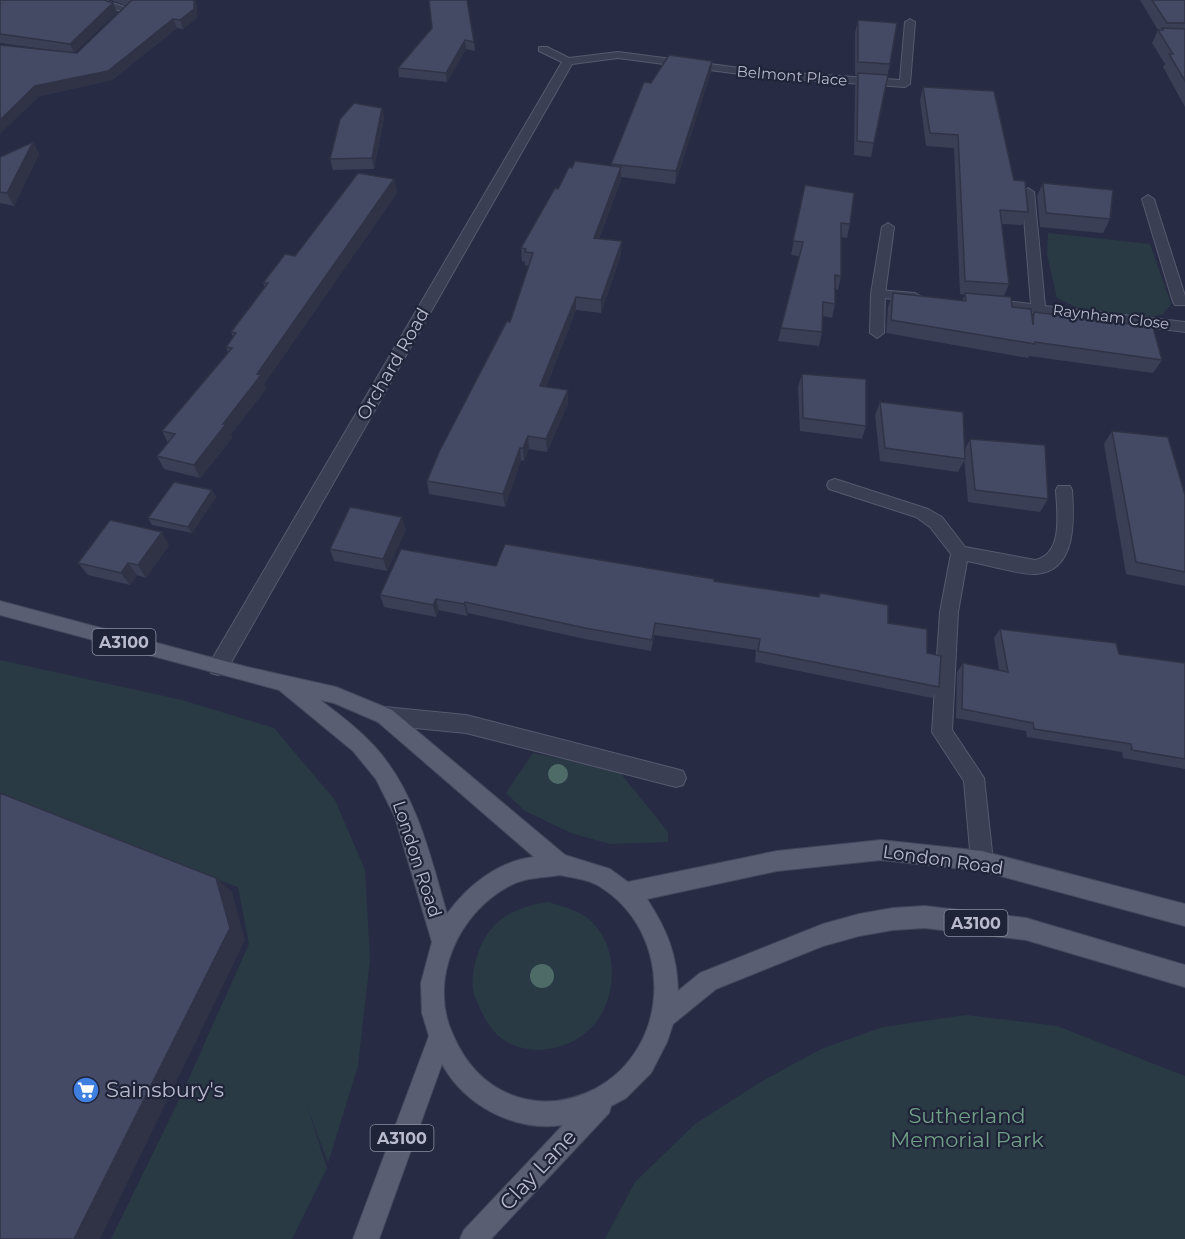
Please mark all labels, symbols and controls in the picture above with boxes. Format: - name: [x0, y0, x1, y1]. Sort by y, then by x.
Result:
- street label: Belmont Place: [736, 61, 848, 90]
- street label: Raynham Close: [1052, 300, 1170, 333]
- street label: Orchard Road: [352, 304, 434, 424]
- road number: A3100: [92, 629, 156, 655]
- street label: London Road: [388, 798, 446, 920]
- street label: London Road: [881, 841, 1005, 879]
- road number: A3100: [944, 910, 1008, 936]
- supermarket icon: Sainsbury's: [71, 1075, 101, 1105]
- place label: Sainsbury's: [106, 1077, 224, 1102]
- park label: Sutherland Memorial Park: [890, 1103, 1044, 1152]
- street label: Clay Lane: [494, 1124, 581, 1215]
- road number: A3100: [370, 1125, 434, 1151]

